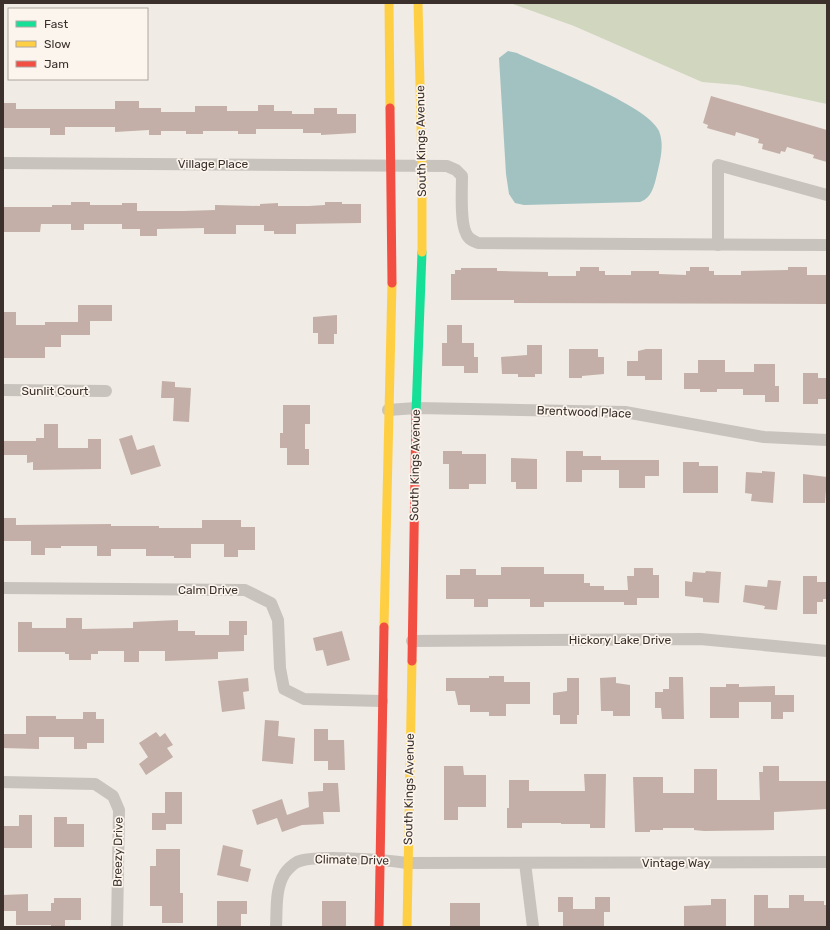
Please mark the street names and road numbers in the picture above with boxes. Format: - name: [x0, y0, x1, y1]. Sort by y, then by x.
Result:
- street label: South Kings Avenue: [413, 85, 429, 197]
- street label: Village Place: [178, 157, 249, 171]
- street label: Sunlit Court: [22, 384, 89, 398]
- street label: Brentwood Place: [536, 403, 632, 421]
- street label: South Kings Avenue: [407, 409, 423, 521]
- street label: Calm Drive: [178, 583, 238, 597]
- street label: Hickory Lake Drive: [569, 633, 672, 647]
- street label: South Kings Avenue: [401, 733, 417, 845]
- street label: Breezy Drive: [110, 817, 126, 887]
- street label: Climate Drive: [315, 852, 390, 868]
- street label: Vintage Way: [642, 856, 711, 870]

